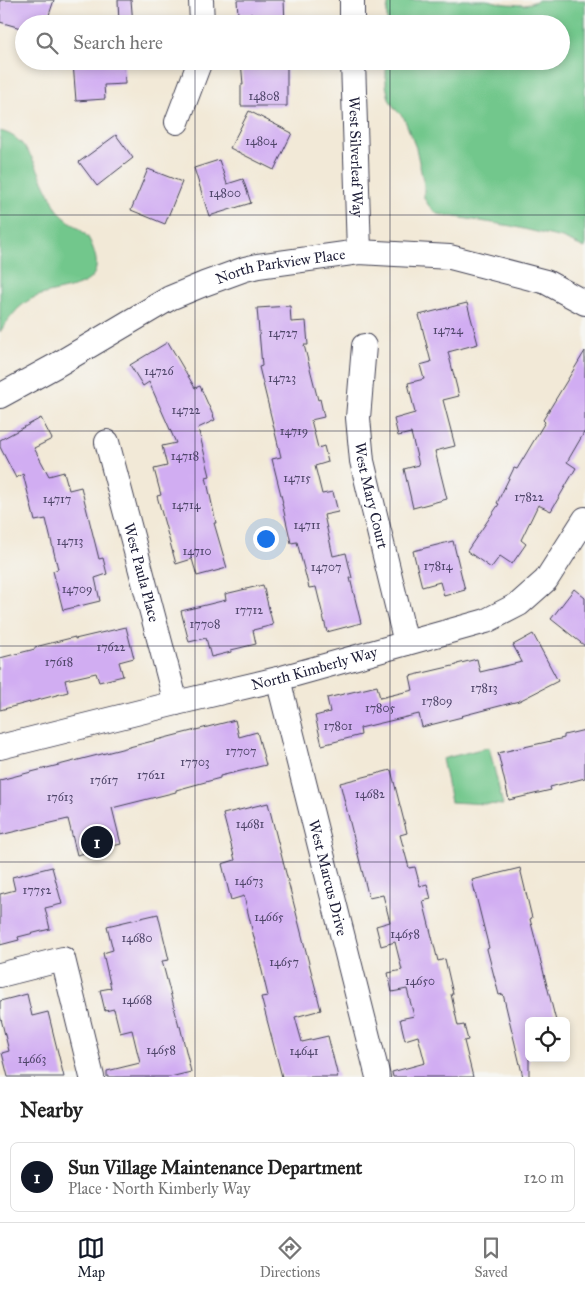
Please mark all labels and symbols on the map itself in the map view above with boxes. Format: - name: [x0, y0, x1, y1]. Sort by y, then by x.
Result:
- house number: 14808: [248, 89, 280, 103]
- street label: West Silverleaf Way: [345, 96, 367, 219]
- house number: 14804: [245, 134, 277, 148]
- house number: 14800: [209, 186, 241, 200]
- street label: North Parkview Place: [213, 245, 346, 288]
- house number: 14724: [433, 323, 463, 337]
- house number: 14727: [268, 326, 298, 340]
- house number: 14726: [144, 364, 175, 378]
- house number: 14723: [268, 371, 296, 385]
- house number: 14722: [171, 403, 201, 417]
- house number: 14719: [280, 424, 308, 438]
- street label: West Mary Court: [351, 442, 392, 551]
- house number: 14718: [171, 449, 199, 463]
- house number: 14715: [283, 471, 311, 485]
- house number: 17822: [514, 490, 544, 504]
- house number: 14717: [43, 492, 71, 506]
- house number: 14714: [172, 498, 201, 512]
- house number: 14711: [294, 518, 321, 532]
- street label: West Paula Place: [120, 521, 163, 624]
- your location: [253, 526, 279, 552]
- house number: 14713: [57, 534, 84, 548]
- house number: 14710: [183, 544, 212, 558]
- house number: 17814: [424, 559, 453, 573]
- house number: 14707: [311, 560, 341, 574]
- house number: 14709: [62, 582, 92, 596]
- house number: 17712: [235, 603, 263, 617]
- house number: 17708: [190, 617, 220, 631]
- house number: 17622: [96, 640, 126, 654]
- street label: North Kimberly Way: [250, 642, 380, 694]
- house number: 17618: [45, 655, 73, 669]
- house number: 17813: [470, 681, 498, 695]
- house number: 17809: [422, 694, 452, 708]
- house number: 17805: [365, 701, 395, 715]
- house number: 17801: [323, 719, 353, 733]
- house number: 17707: [226, 744, 256, 758]
- house number: 17703: [180, 755, 210, 769]
- house number: 17621: [137, 768, 165, 782]
- house number: 17617: [90, 773, 118, 787]
- house number: 14682: [355, 787, 385, 801]
- house number: 17613: [47, 790, 74, 804]
- house number: 14681: [236, 817, 265, 831]
- street label: West Marcus Drive: [305, 818, 351, 938]
- pin: 1: [81, 823, 113, 861]
- house number: 14673: [235, 874, 264, 888]
- house number: 17752: [22, 883, 52, 897]
- house number: 14665: [254, 910, 284, 924]
- house number: 14658: [390, 927, 420, 941]
- house number: 14680: [122, 931, 152, 945]
- house number: 14657: [269, 955, 299, 969]
- house number: 14650: [405, 974, 435, 988]
- house number: 14668: [122, 993, 152, 1007]
- house number: 14658: [146, 1043, 176, 1057]
- house number: 14641: [289, 1044, 319, 1058]
- house number: 14663: [18, 1052, 46, 1066]

